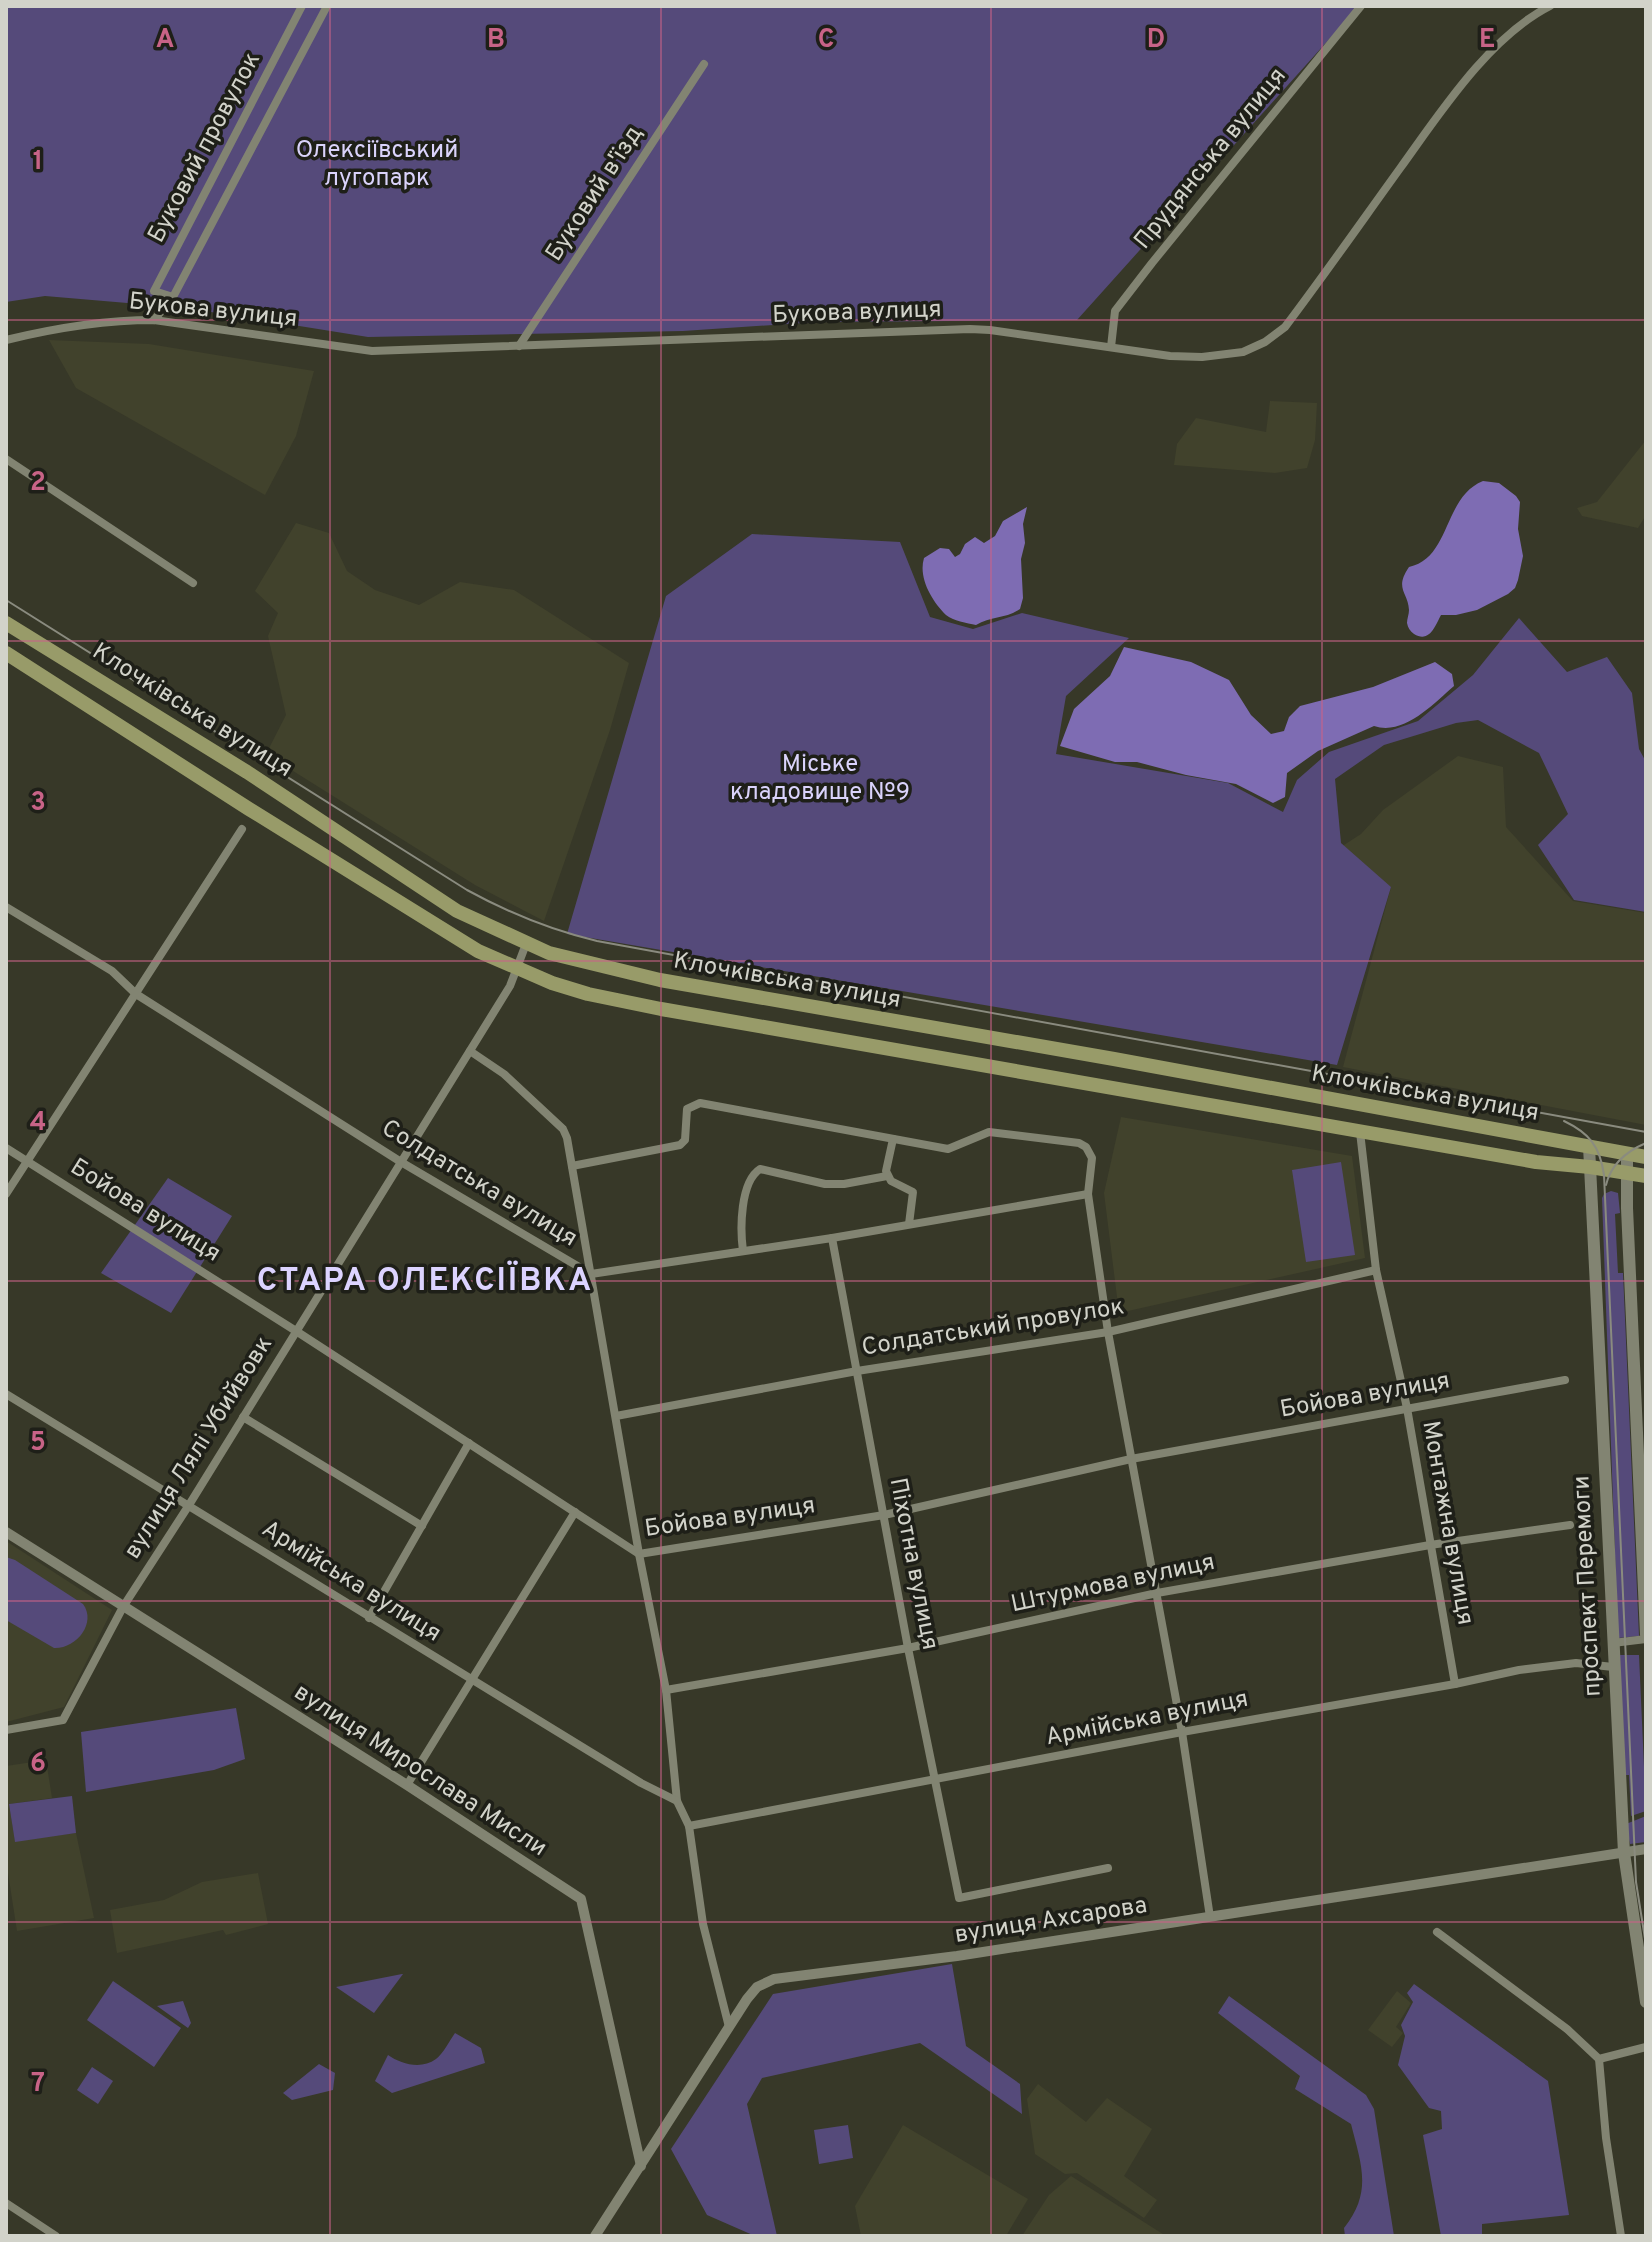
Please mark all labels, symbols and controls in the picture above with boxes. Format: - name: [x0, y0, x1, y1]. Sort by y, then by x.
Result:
- text: A: [156, 24, 174, 57]
- text: B: [487, 24, 505, 57]
- text: C: [818, 24, 834, 57]
- text: D: [1147, 24, 1165, 57]
- text: E: [1479, 24, 1495, 57]
- street label: Буковий провулок: [142, 48, 268, 248]
- street label: Прудянська вулиця: [1129, 62, 1293, 256]
- street label: Буковий в'їзд: [540, 120, 650, 268]
- park label: Олексіївський лугопарк: [296, 136, 458, 194]
- text: 1: [33, 146, 43, 179]
- street label: Букова вулиця: [127, 287, 299, 335]
- street label: Букова вулиця: [772, 295, 942, 331]
- text: 2: [30, 467, 46, 500]
- street label: Клочківська вулиця: [86, 637, 298, 785]
- park label: Міське кладовище №9: [730, 750, 910, 808]
- text: 3: [30, 787, 46, 820]
- street label: Клочківська вулиця: [671, 946, 903, 1016]
- street label: Клочківська вулиця: [1309, 1059, 1541, 1129]
- text: 4: [30, 1107, 46, 1140]
- street label: Солдатська вулиця: [376, 1114, 582, 1254]
- street label: Бойова вулиця: [64, 1153, 226, 1269]
- district label: СТАРА ОЛЕКСІЇВКА: [257, 1260, 593, 1302]
- street label: Солдатський провулок: [860, 1292, 1126, 1364]
- street label: вулиця Лялі Убийвовк: [118, 1331, 280, 1565]
- street label: Бойова вулиця: [1278, 1366, 1452, 1426]
- street label: Монтажна вулиця: [1414, 1419, 1480, 1627]
- text: 5: [30, 1427, 46, 1460]
- street label: Піхотна вулиця: [882, 1475, 944, 1653]
- street label: проспект Перемоги: [1567, 1475, 1609, 1697]
- street label: Бойова вулиця: [643, 1491, 817, 1545]
- street label: Армійська вулиця: [256, 1515, 446, 1649]
- street label: Штурмова вулиця: [1008, 1548, 1218, 1620]
- street label: вулиця Мирослава Мисли: [288, 1678, 552, 1864]
- street label: Армійська вулиця: [1043, 1685, 1251, 1753]
- text: 6: [30, 1748, 46, 1781]
- street label: вулиця Ахсарова: [953, 1891, 1149, 1951]
- text: 7: [31, 2068, 45, 2101]

